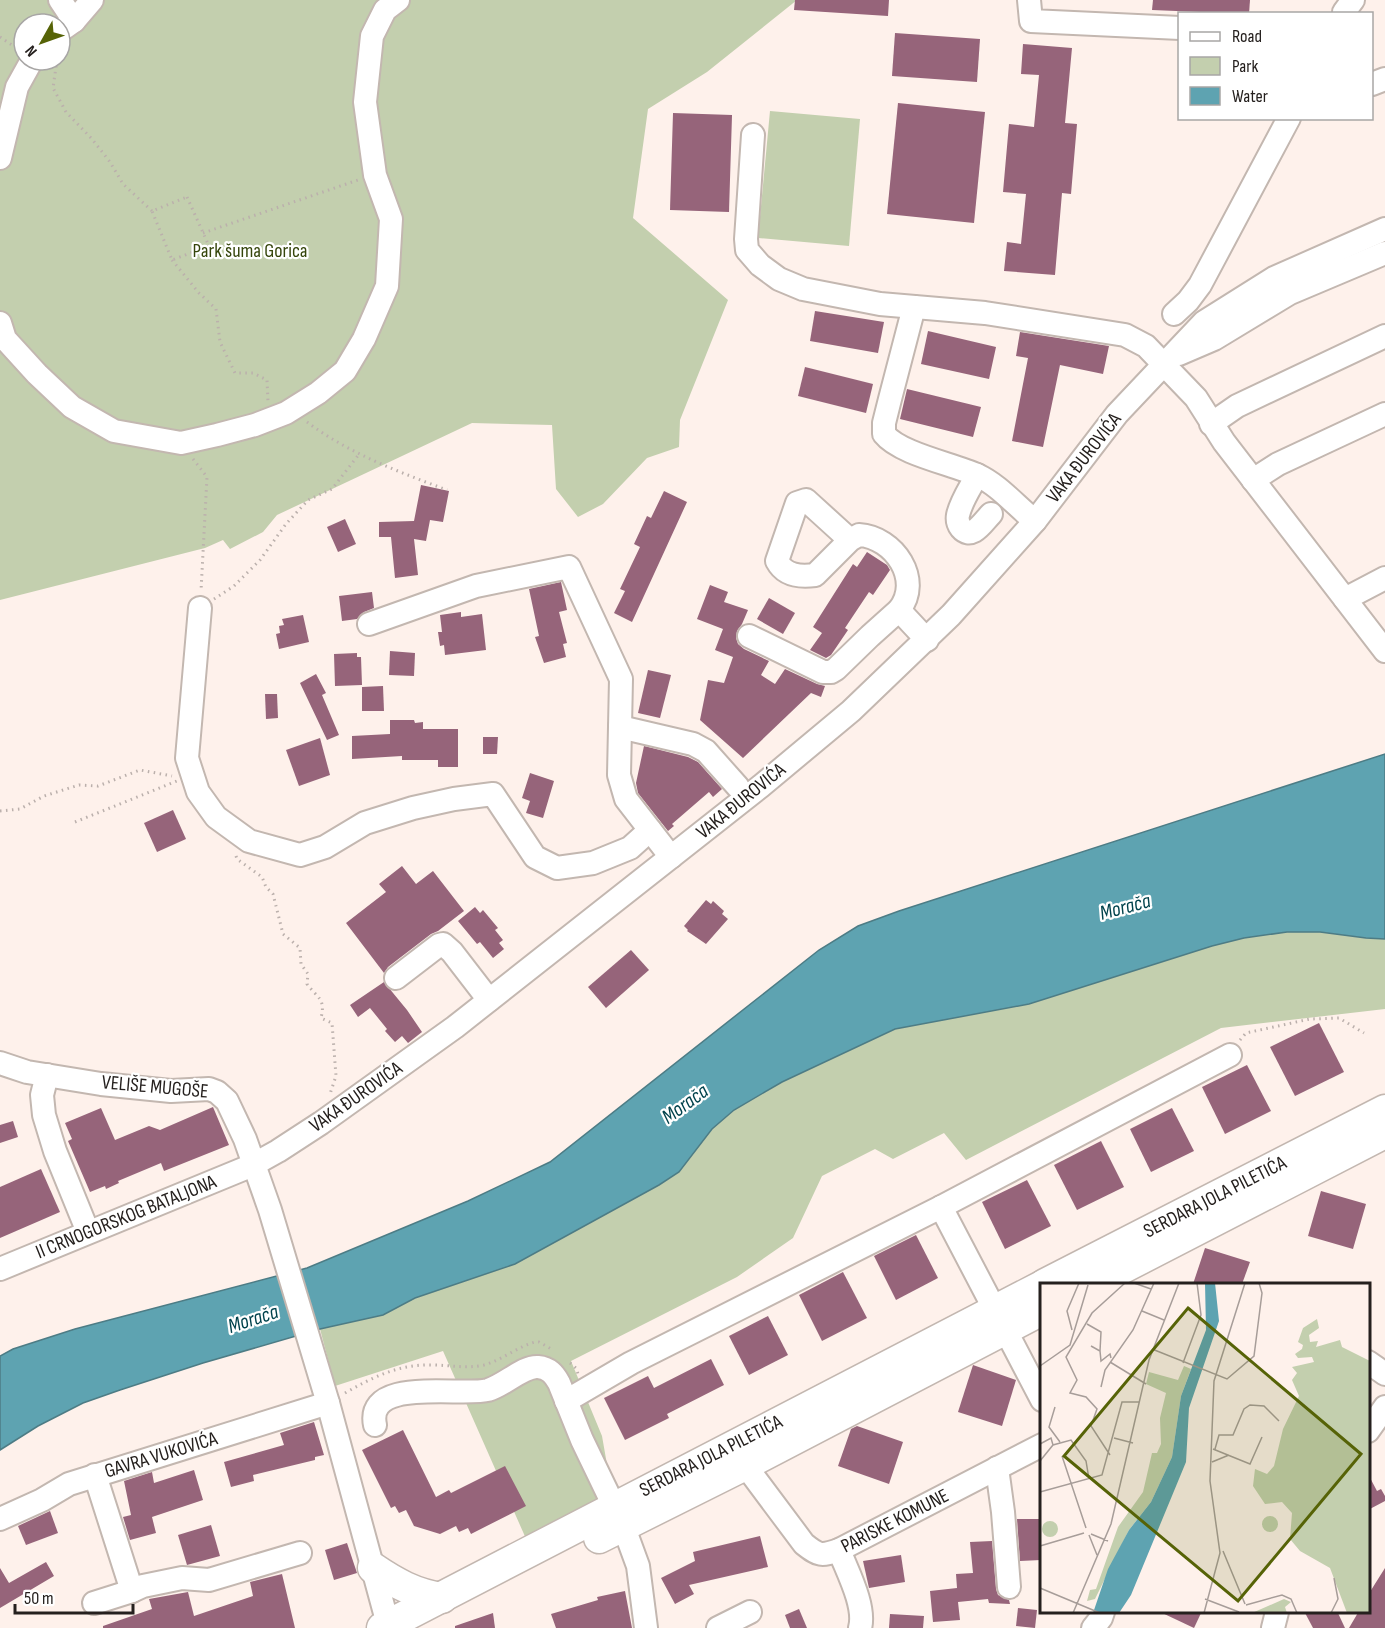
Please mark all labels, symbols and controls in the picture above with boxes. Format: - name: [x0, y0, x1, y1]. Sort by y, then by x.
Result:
- north arrow: [12, 12, 72, 72]
- legend: [1178, 12, 1373, 120]
- text: Road: [1232, 26, 1262, 47]
- text: N: [22, 41, 42, 60]
- text: Park: [1232, 56, 1258, 77]
- text: Water: [1232, 86, 1268, 107]
- park label: Park šuma Gorica: [193, 239, 307, 263]
- street label: VAKA ĐUROVIĆA: [1041, 408, 1127, 508]
- street label: VAKA ĐUROVIĆA: [692, 758, 791, 844]
- water label: Morača: [1097, 888, 1154, 926]
- street label: VAKA ĐUROVIĆA: [305, 1056, 407, 1138]
- street label: VELIŠE MUGOŠE: [101, 1070, 209, 1104]
- water label: Morača: [657, 1078, 714, 1129]
- street label: SERDARA JOLA PILETIĆA: [1140, 1151, 1291, 1243]
- street label: II CRNOGORSKOG BATALJONA: [32, 1170, 220, 1264]
- inset map: [1040, 1283, 1370, 1613]
- water label: Morača: [225, 1299, 282, 1339]
- street label: SERDARA JOLA PILETIĆA: [636, 1410, 787, 1502]
- street label: GAVRA VUKOVIĆA: [102, 1426, 221, 1484]
- street label: PARISKE KOMUNE: [837, 1484, 953, 1558]
- scale bar: [15, 1577, 134, 1615]
- text: 50 m: [24, 1588, 54, 1609]

